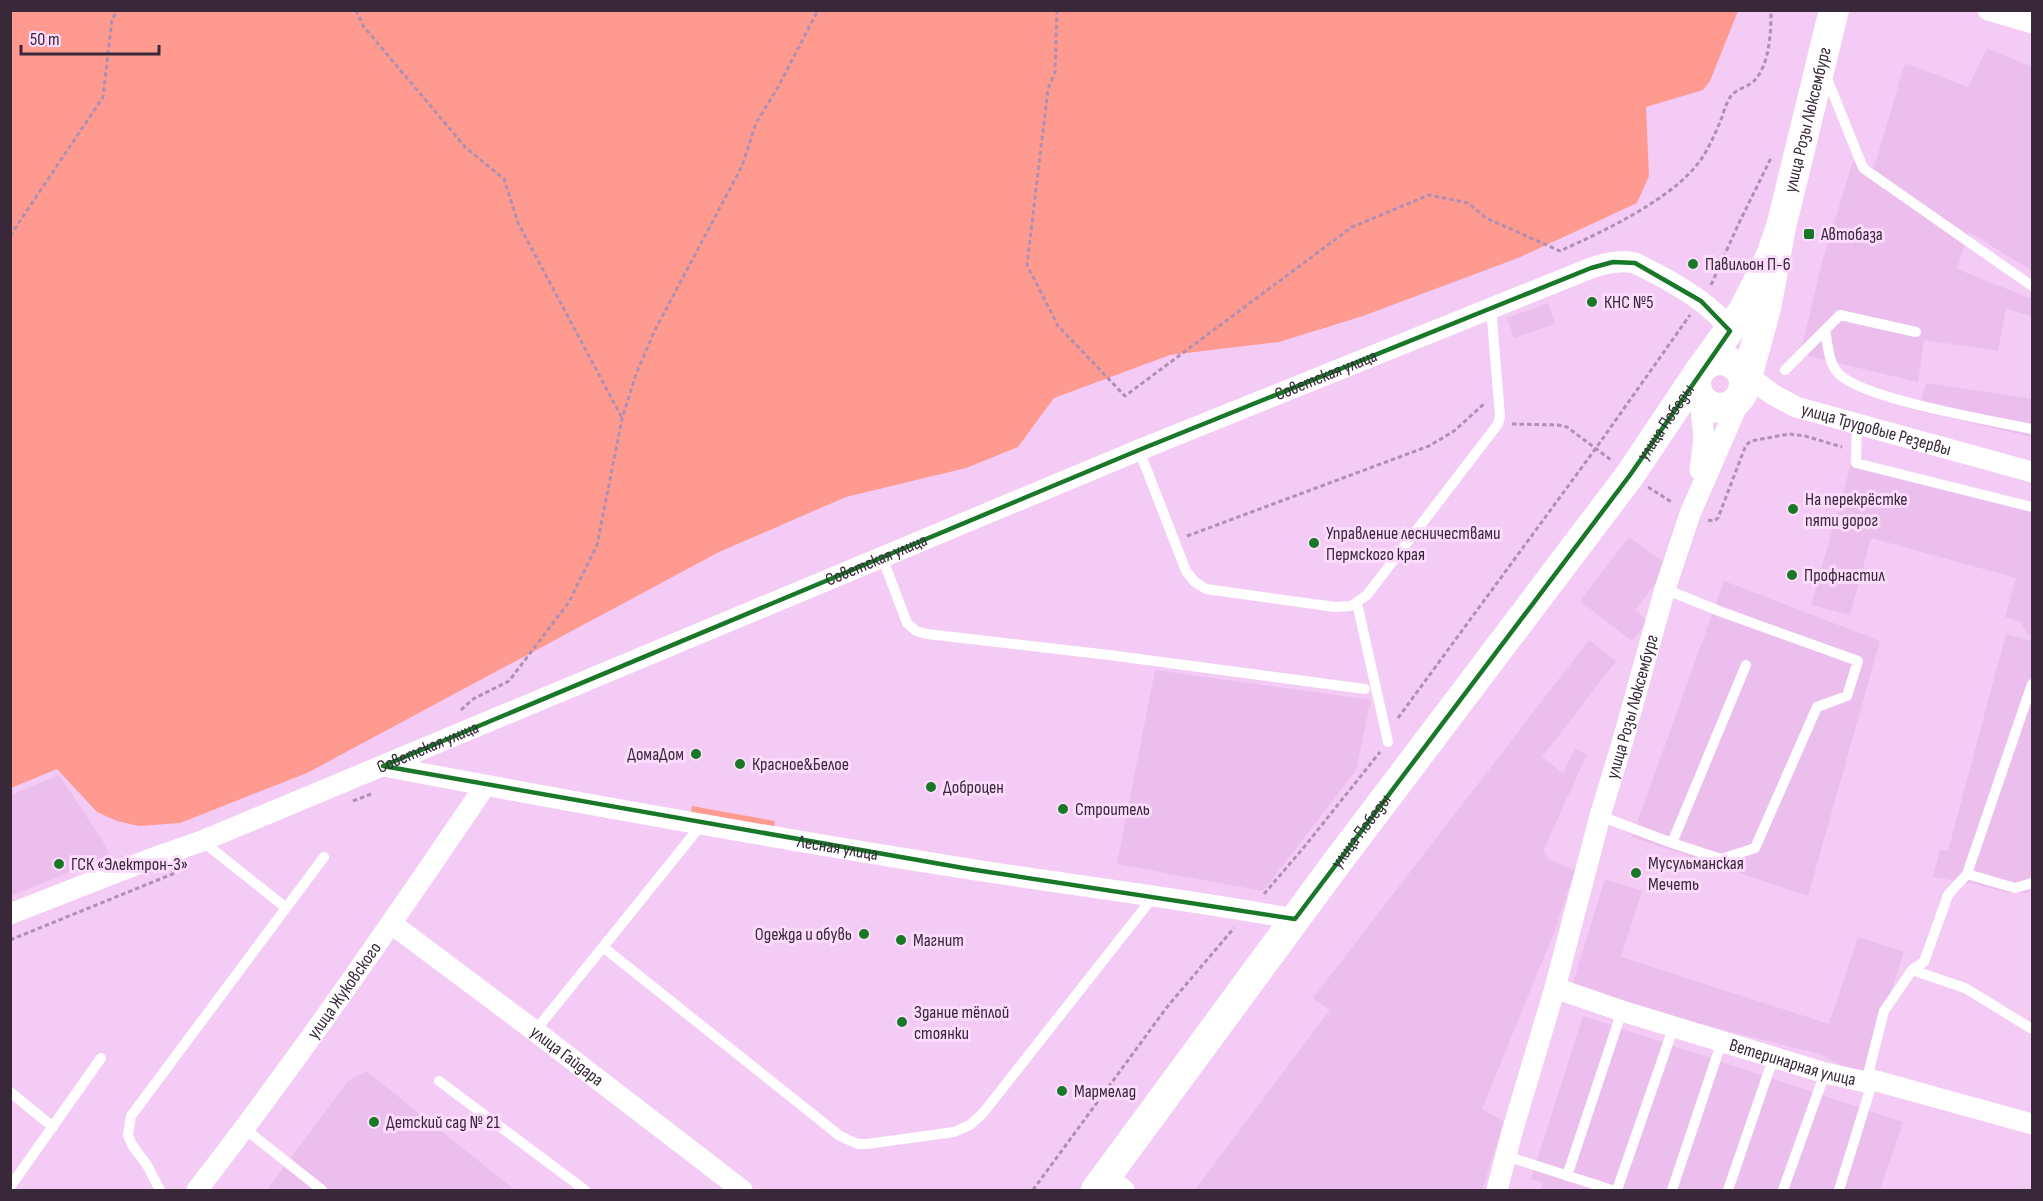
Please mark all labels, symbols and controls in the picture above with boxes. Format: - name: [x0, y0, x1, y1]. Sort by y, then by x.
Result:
- scale bar: [21, 18, 159, 56]
- text: 50 m: [30, 29, 60, 50]
- street label: улица Розы Люксембург: [1779, 45, 1835, 194]
- place label: Автобаза: [1820, 224, 1883, 245]
- marker: Автобаза: [1802, 227, 1816, 241]
- place label: Павильон П-6: [1705, 254, 1791, 275]
- marker: Павильон П-6: [1686, 257, 1700, 271]
- place label: КНС №5: [1604, 292, 1654, 313]
- marker: КНС №5: [1585, 295, 1599, 309]
- street label: Советская улица: [1272, 345, 1380, 405]
- street label: улица Победы: [1632, 380, 1698, 464]
- street label: улица Трудовые Резервы: [1799, 398, 1954, 460]
- place label: На перекрёстке пяти дорог: [1805, 489, 1908, 531]
- marker: На перекрёстке пяти дорог: [1786, 502, 1800, 516]
- place label: Управление лесничествами Пермского края: [1326, 523, 1501, 565]
- street label: Советская улица: [822, 529, 930, 590]
- marker: Управление лесничествами Пермского края: [1307, 536, 1321, 550]
- place label: Профнастил: [1804, 565, 1885, 586]
- marker: Профнастил: [1785, 568, 1799, 582]
- street label: улица Розы Люксембург: [1601, 632, 1662, 781]
- street label: Советская улица: [374, 716, 482, 777]
- place label: ДомаДом: [627, 744, 684, 765]
- marker: ДомаДом: [689, 747, 703, 761]
- place label: Красное&Белое: [752, 754, 849, 775]
- marker: Красное&Белое: [733, 757, 747, 771]
- place label: Доброцен: [943, 777, 1004, 798]
- marker: Доброцен: [924, 780, 938, 794]
- street label: улица Победы: [1326, 790, 1395, 872]
- place label: Строитель: [1075, 799, 1150, 820]
- marker: Строитель: [1056, 802, 1070, 816]
- street label: Лесная улица: [795, 830, 880, 865]
- place label: Мусульманская Мечеть: [1648, 853, 1744, 895]
- place label: ГСК «Электрон-3»: [71, 854, 188, 875]
- marker: ГСК «Электрон-3»: [52, 857, 66, 871]
- marker: Мусульманская Мечеть: [1629, 866, 1643, 880]
- place label: Одежда и обувь: [755, 924, 852, 945]
- marker: Одежда и обувь: [857, 927, 871, 941]
- place label: Магнит: [913, 930, 964, 951]
- marker: Магнит: [894, 933, 908, 947]
- street label: улица Жуковского: [303, 938, 385, 1043]
- place label: Здание тёплой стоянки: [914, 1002, 1009, 1044]
- marker: Здание тёплой стоянки: [895, 1015, 909, 1029]
- street label: улица Гайдара: [526, 1021, 608, 1090]
- street label: Ветеринарная улица: [1727, 1034, 1858, 1090]
- place label: Мармелад: [1074, 1081, 1136, 1102]
- marker: Мармелад: [1055, 1084, 1069, 1098]
- place label: Детский сад № 21: [386, 1112, 500, 1133]
- marker: Детский сад № 21: [367, 1115, 381, 1129]

